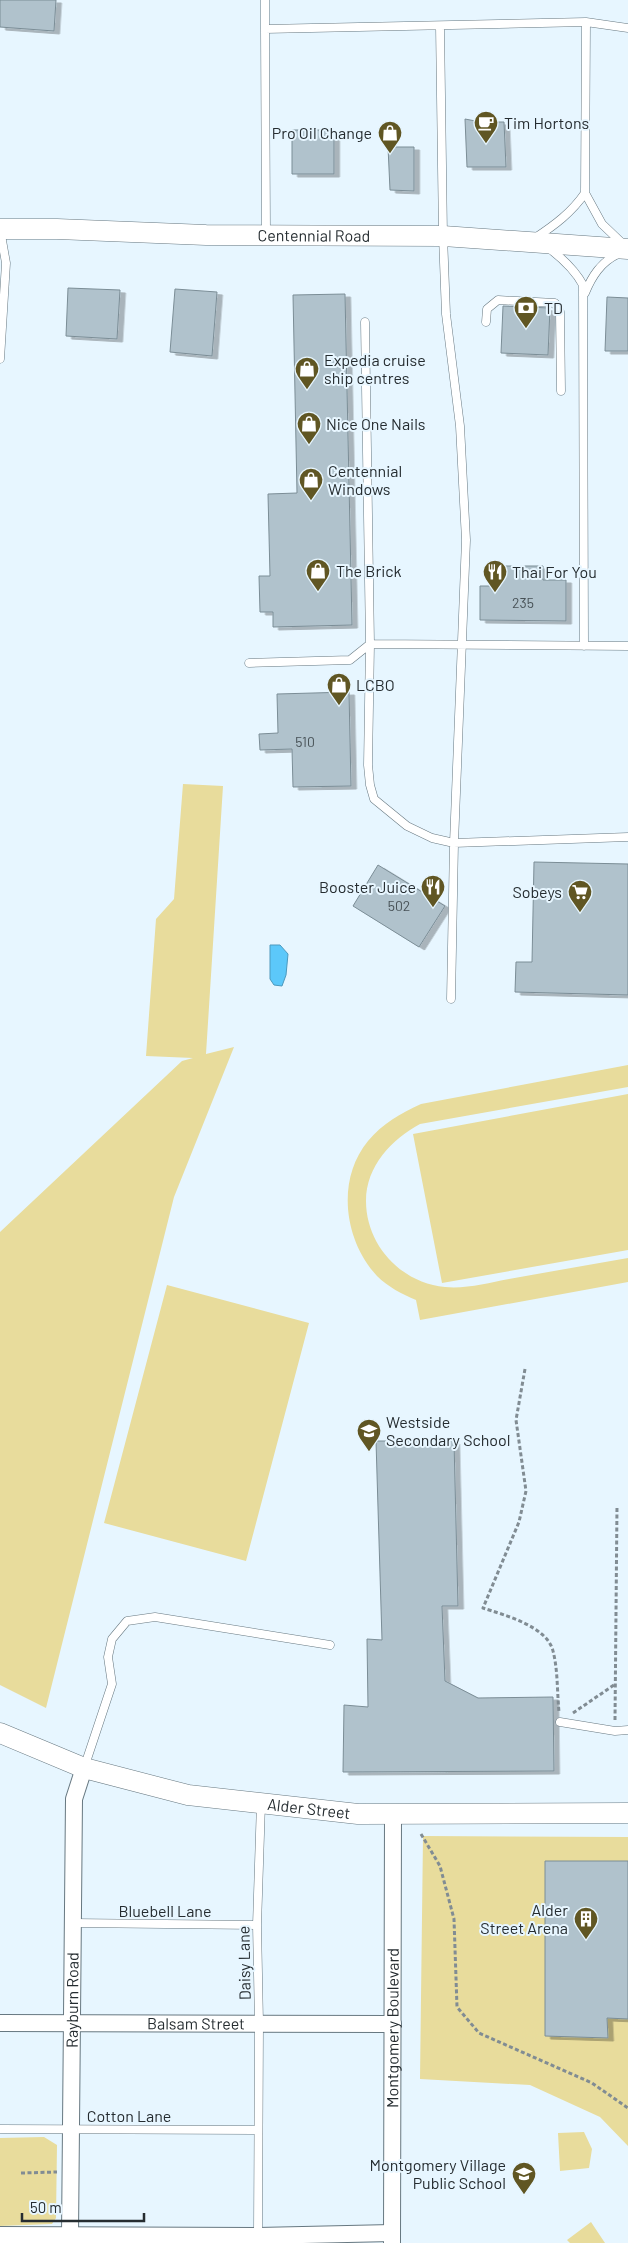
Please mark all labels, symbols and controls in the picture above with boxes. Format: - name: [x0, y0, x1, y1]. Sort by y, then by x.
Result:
- cafe icon: Tim Hortons: [473, 110, 499, 144]
- place label: Tim Hortons: [504, 113, 589, 132]
- shop icon: Pro Oil Change: [377, 120, 403, 154]
- place label: Pro Oil Change: [272, 123, 372, 142]
- street label: Centennial Road: [257, 225, 370, 245]
- bank icon: TD: [513, 295, 539, 329]
- place label: TD: [544, 298, 563, 317]
- place label: Expedia cruise ship centres: [324, 350, 426, 387]
- shop icon: Expedia cruise ship centres: [294, 356, 320, 390]
- shop icon: Nice One Nails: [296, 411, 322, 445]
- place label: Nice One Nails: [326, 414, 426, 433]
- place label: Centennial Windows: [328, 461, 402, 498]
- shop icon: Centennial Windows: [298, 467, 324, 501]
- shop icon: The Brick: [305, 558, 331, 592]
- restaurant icon: Thai For You: [482, 559, 508, 593]
- place label: The Brick: [336, 561, 402, 580]
- place label: Thai For You: [512, 562, 597, 581]
- house number: 235: [512, 594, 534, 611]
- shop icon: LCBO: [326, 672, 352, 706]
- place label: LCBO: [356, 675, 395, 694]
- house number: 510: [295, 733, 315, 750]
- restaurant icon: Booster Juice: [420, 874, 446, 908]
- place label: Booster Juice: [319, 877, 416, 896]
- supermarket icon: Sobeys: [567, 879, 593, 913]
- place label: Sobeys: [512, 882, 562, 901]
- house number: 502: [388, 897, 410, 914]
- place label: Westside Secondary School: [386, 1412, 510, 1449]
- school or university icon: Westside Secondary School: [356, 1418, 382, 1452]
- street label: Alder Street: [266, 1794, 351, 1822]
- place label: Alder Street Arena: [480, 1900, 568, 1937]
- street label: Bluebell Lane: [119, 1901, 211, 1920]
- building icon: Alder Street Arena: [573, 1906, 599, 1940]
- street label: Daisy Lane: [233, 1926, 254, 2000]
- street label: Montgomery Boulevard: [382, 1948, 402, 2108]
- street label: Rayburn Road: [62, 1952, 82, 2048]
- street label: Balsam Street: [147, 2013, 245, 2033]
- street label: Cotton Lane: [87, 2106, 171, 2125]
- place label: Montgomery Village Public School: [370, 2155, 506, 2192]
- school or university icon: Montgomery Village Public School: [511, 2161, 537, 2195]
- scale bar: [22, 2190, 145, 2222]
- text: 50 m: [30, 2198, 62, 2216]

